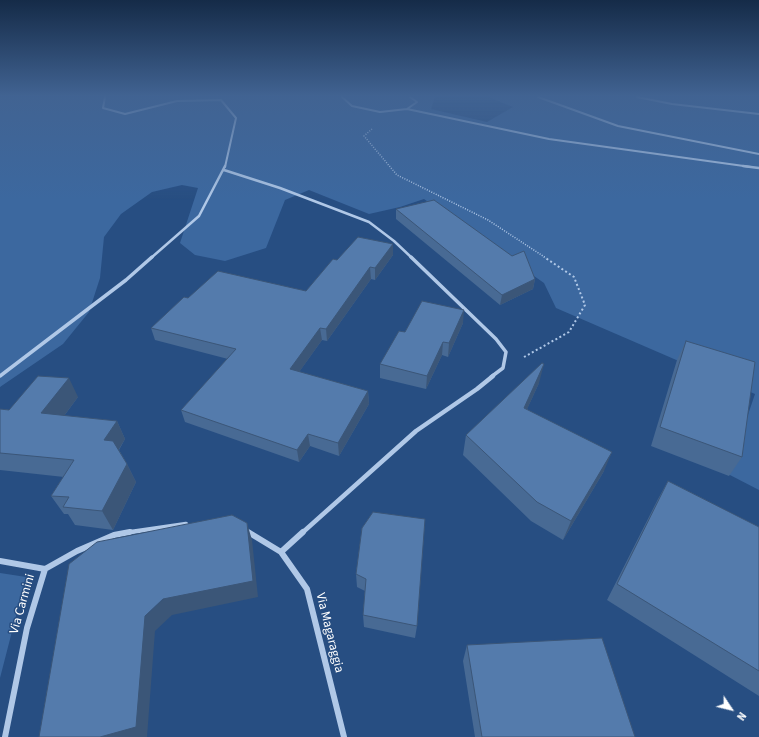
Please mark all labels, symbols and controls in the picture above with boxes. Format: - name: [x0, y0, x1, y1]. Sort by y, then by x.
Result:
- street label: Via Carmini: [7, 572, 39, 636]
- street label: Via Magaraggia: [312, 592, 346, 674]
- north arrow: [711, 689, 751, 729]
- text: N: [733, 709, 749, 723]

